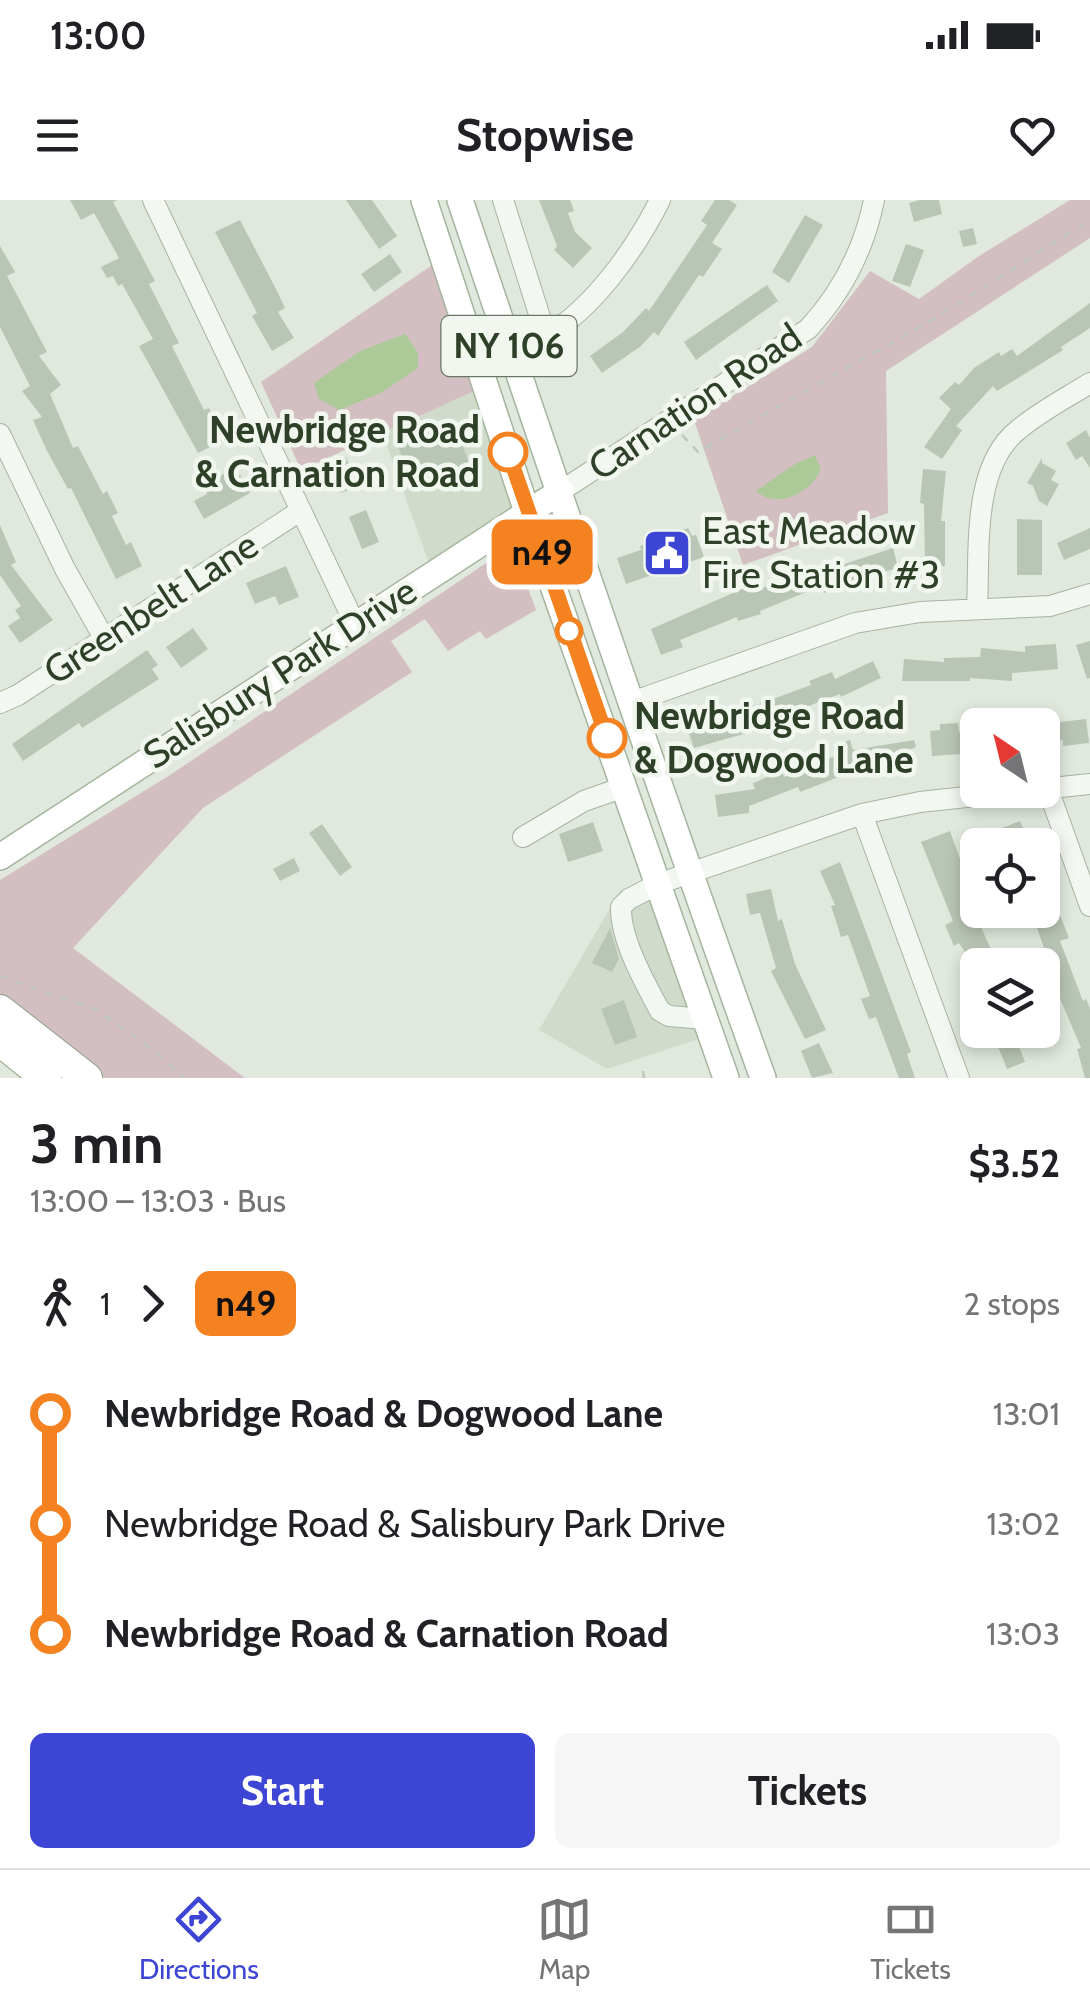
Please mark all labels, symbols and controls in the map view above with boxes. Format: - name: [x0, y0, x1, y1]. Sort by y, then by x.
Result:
- text: 13:00: [50, 12, 147, 59]
- icon: menu: [30, 108, 85, 163]
- text: Stopwise: [456, 108, 634, 162]
- icon: heart: [1005, 108, 1060, 163]
- street label: Carnation Road: [579, 313, 810, 490]
- road number: NY 106: [442, 316, 576, 376]
- place label: Newbridge Road & Carnation Road: [195, 406, 480, 497]
- marker: Newbridge Road & Carnation Road: [489, 433, 527, 471]
- place label: East Meadow Fire Station #3: [702, 507, 940, 598]
- line badge: n49: [484, 520, 600, 584]
- street label: Greenbelt Lane: [35, 521, 267, 694]
- public building icon: East Meadow Fire Station #3: [641, 527, 693, 579]
- text: n49: [512, 531, 572, 574]
- street label: Salisbury Park Drive: [134, 567, 425, 778]
- unlabelled marker: [556, 618, 582, 644]
- place label: Newbridge Road & Dogwood Lane: [634, 692, 914, 783]
- north arrow: [960, 708, 1060, 808]
- map controls: [960, 708, 1060, 1048]
- marker: Newbridge Road & Dogwood Lane: [588, 719, 626, 757]
- button: locate: [960, 828, 1060, 928]
- button: layers: [960, 948, 1060, 1048]
- text: 3 min: [30, 1110, 163, 1177]
- text: $3.52: [969, 1140, 1060, 1187]
- text: 13:00 – 13:03 · Bus: [30, 1181, 286, 1220]
- icon: walk: [30, 1276, 85, 1331]
- icon: forward: [125, 1276, 180, 1331]
- text: n49: [215, 1282, 276, 1325]
- text: 1: [100, 1284, 110, 1323]
- text: 2 stops: [963, 1284, 1060, 1323]
- text: Newbridge Road & Dogwood Lane: [104, 1390, 663, 1437]
- text: 13:01: [993, 1394, 1060, 1433]
- text: Newbridge Road & Salisbury Park Drive: [104, 1500, 725, 1547]
- text: 13:02: [986, 1504, 1060, 1543]
- text: Newbridge Road & Carnation Road: [104, 1610, 669, 1657]
- text: 13:03: [986, 1614, 1060, 1653]
- button: Start: [30, 1733, 535, 1848]
- button: Tickets: [555, 1733, 1060, 1848]
- tab: Directions: [139, 1892, 259, 1986]
- tab: Map: [537, 1892, 592, 1986]
- tab: Tickets: [870, 1892, 951, 1986]

